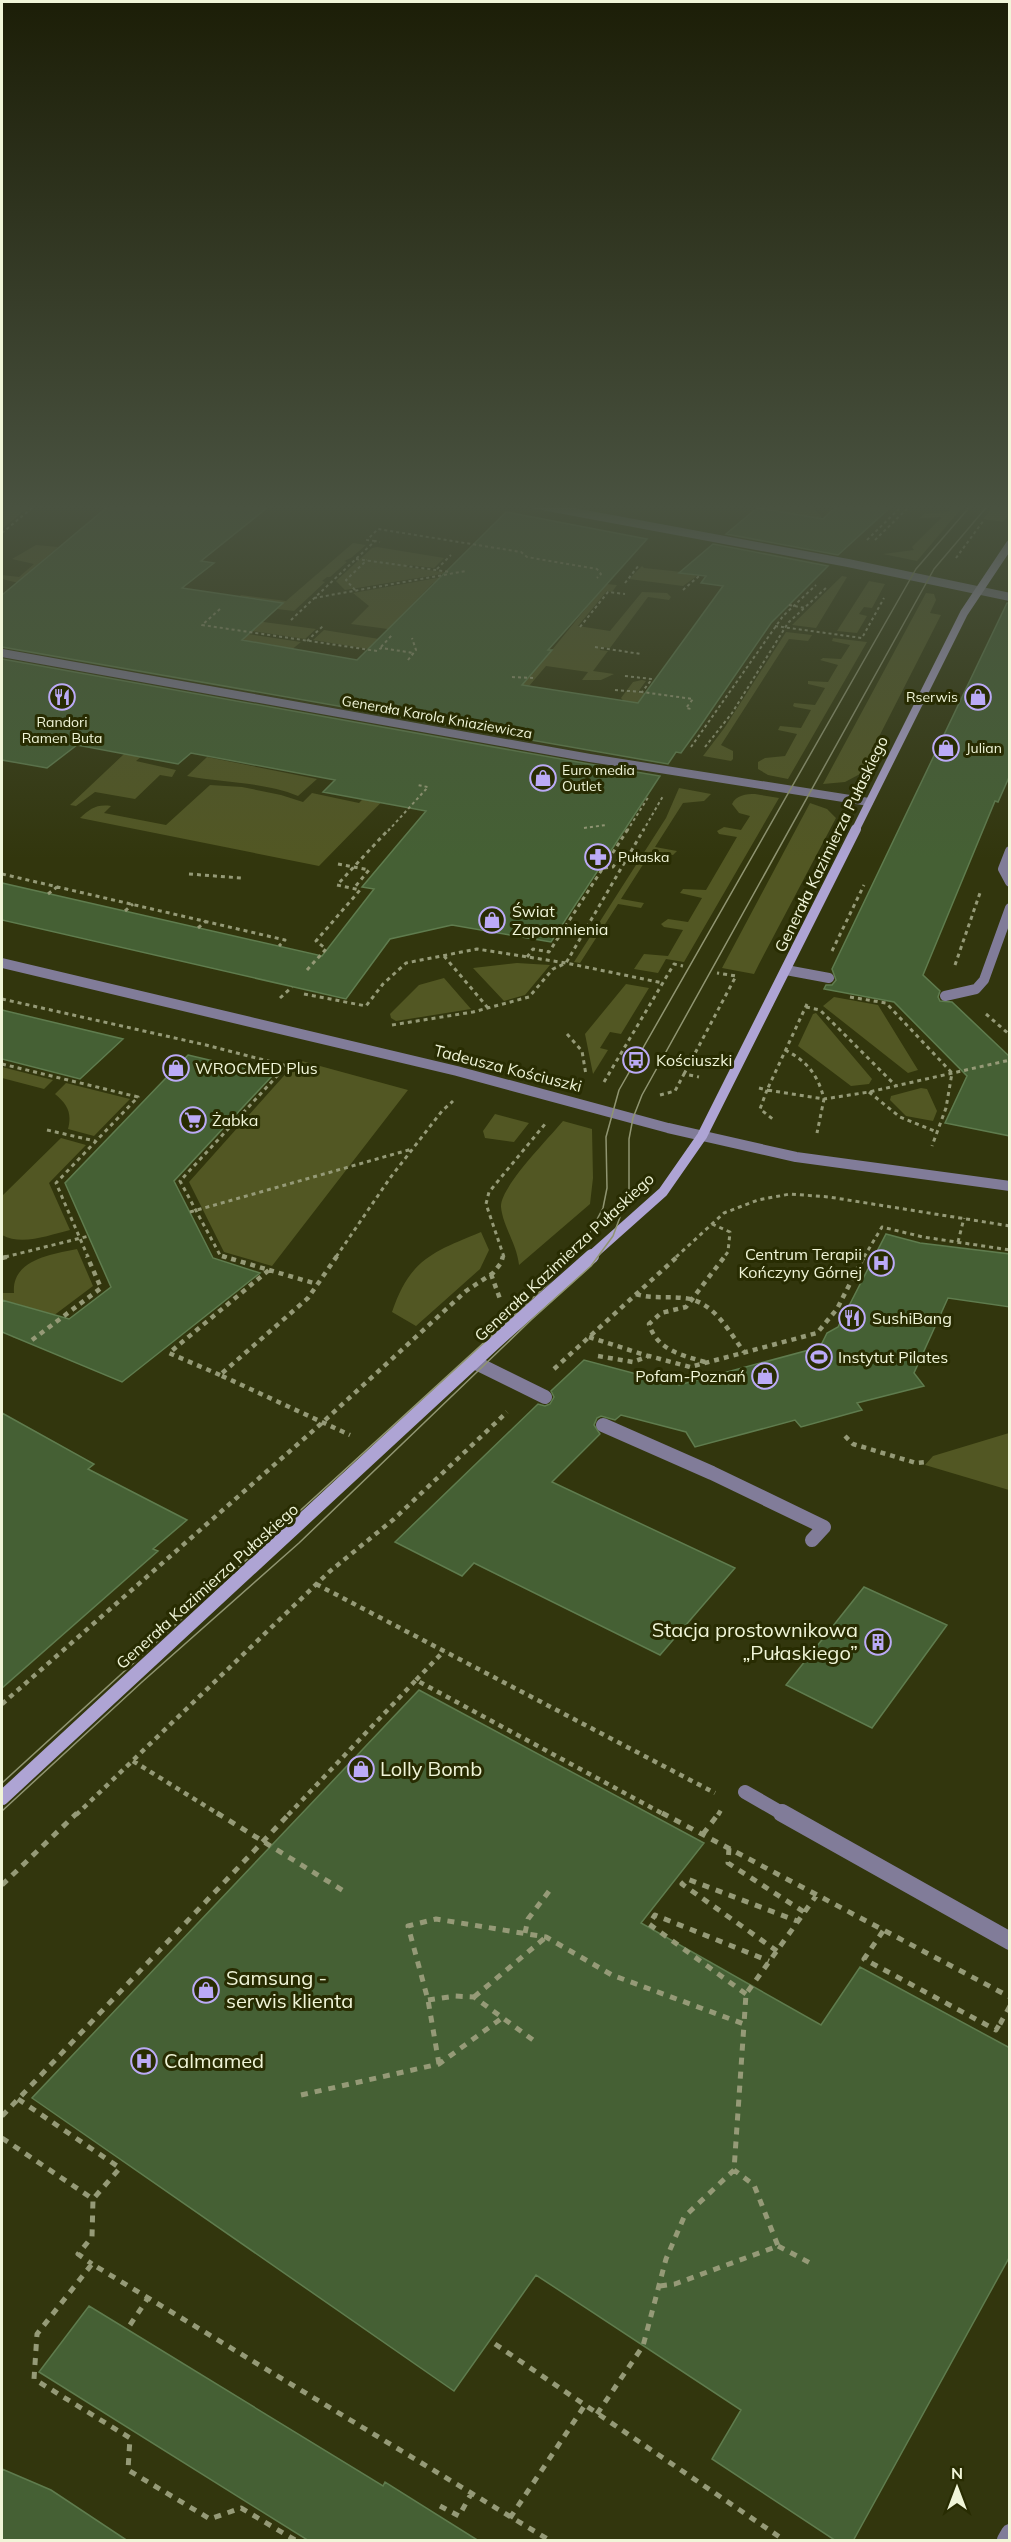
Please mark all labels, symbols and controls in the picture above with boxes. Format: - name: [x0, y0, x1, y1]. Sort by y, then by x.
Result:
- restaurant icon: Randori Ramen Buta: [47, 682, 77, 712]
- shop icon: Rserwis: [963, 682, 993, 712]
- place label: Rserwis: [906, 688, 958, 706]
- street label: Generała Karola Kniaziewicza: [340, 691, 534, 743]
- place label: Randori Ramen Buta: [22, 713, 102, 747]
- street label: Generała Kazimierza Pułaskiego: [770, 733, 892, 955]
- shop icon: Julian: [931, 733, 961, 763]
- place label: Julian: [966, 739, 1002, 757]
- place label: Euro media Outlet: [562, 761, 635, 795]
- shop icon: Euro media Outlet: [528, 763, 558, 793]
- pharmacy icon: Pułaska: [583, 842, 613, 872]
- place label: Pułaska: [618, 848, 669, 866]
- place label: Świat Zapomnienia: [512, 901, 608, 939]
- shop icon: Świat Zapomnienia: [477, 905, 507, 935]
- street label: Tadeusza Kościuszki: [432, 1040, 584, 1096]
- bus stop icon: Kościuszki: [621, 1045, 651, 1075]
- place label: Kościuszki: [656, 1050, 732, 1070]
- shop icon: WROCMED Plus: [161, 1053, 191, 1083]
- place label: WROCMED Plus: [195, 1058, 318, 1078]
- supermarket icon: Żabka: [178, 1105, 208, 1135]
- place label: Żabka: [212, 1110, 258, 1130]
- street label: Generała Kazimierza Pułaskiego: [470, 1169, 658, 1345]
- place label: Centrum Terapii Kończyny Górnej: [738, 1244, 862, 1282]
- hospital icon: Centrum Terapii Kończyny Górnej: [866, 1248, 896, 1278]
- restaurant icon: SushiBang: [837, 1303, 867, 1333]
- place label: SushiBang: [872, 1308, 952, 1328]
- sports icon: Instytut Pilates: [804, 1342, 834, 1372]
- place label: Instytut Pilates: [838, 1347, 948, 1367]
- shop icon: Pofam-Poznań: [750, 1361, 780, 1391]
- place label: Pofam-Poznań: [635, 1366, 746, 1386]
- street label: Generała Kazimierza Pułaskiego: [112, 1499, 302, 1673]
- place label: Stacja prostownikowa „Pułaskiego”: [652, 1617, 858, 1665]
- building icon: Stacja prostownikowa „Pułaskiego”: [863, 1627, 893, 1657]
- shop icon: Lolly Bomb: [346, 1754, 376, 1784]
- place label: Lolly Bomb: [380, 1756, 482, 1781]
- place label: Samsung - serwis klienta: [226, 1965, 353, 2013]
- shop icon: Samsung - serwis klienta: [191, 1975, 221, 2005]
- hospital icon: Calmamed: [129, 2046, 159, 2076]
- place label: Calmamed: [164, 2048, 264, 2073]
- north arrow: [927, 2458, 987, 2518]
- text: N: [951, 2463, 963, 2483]

